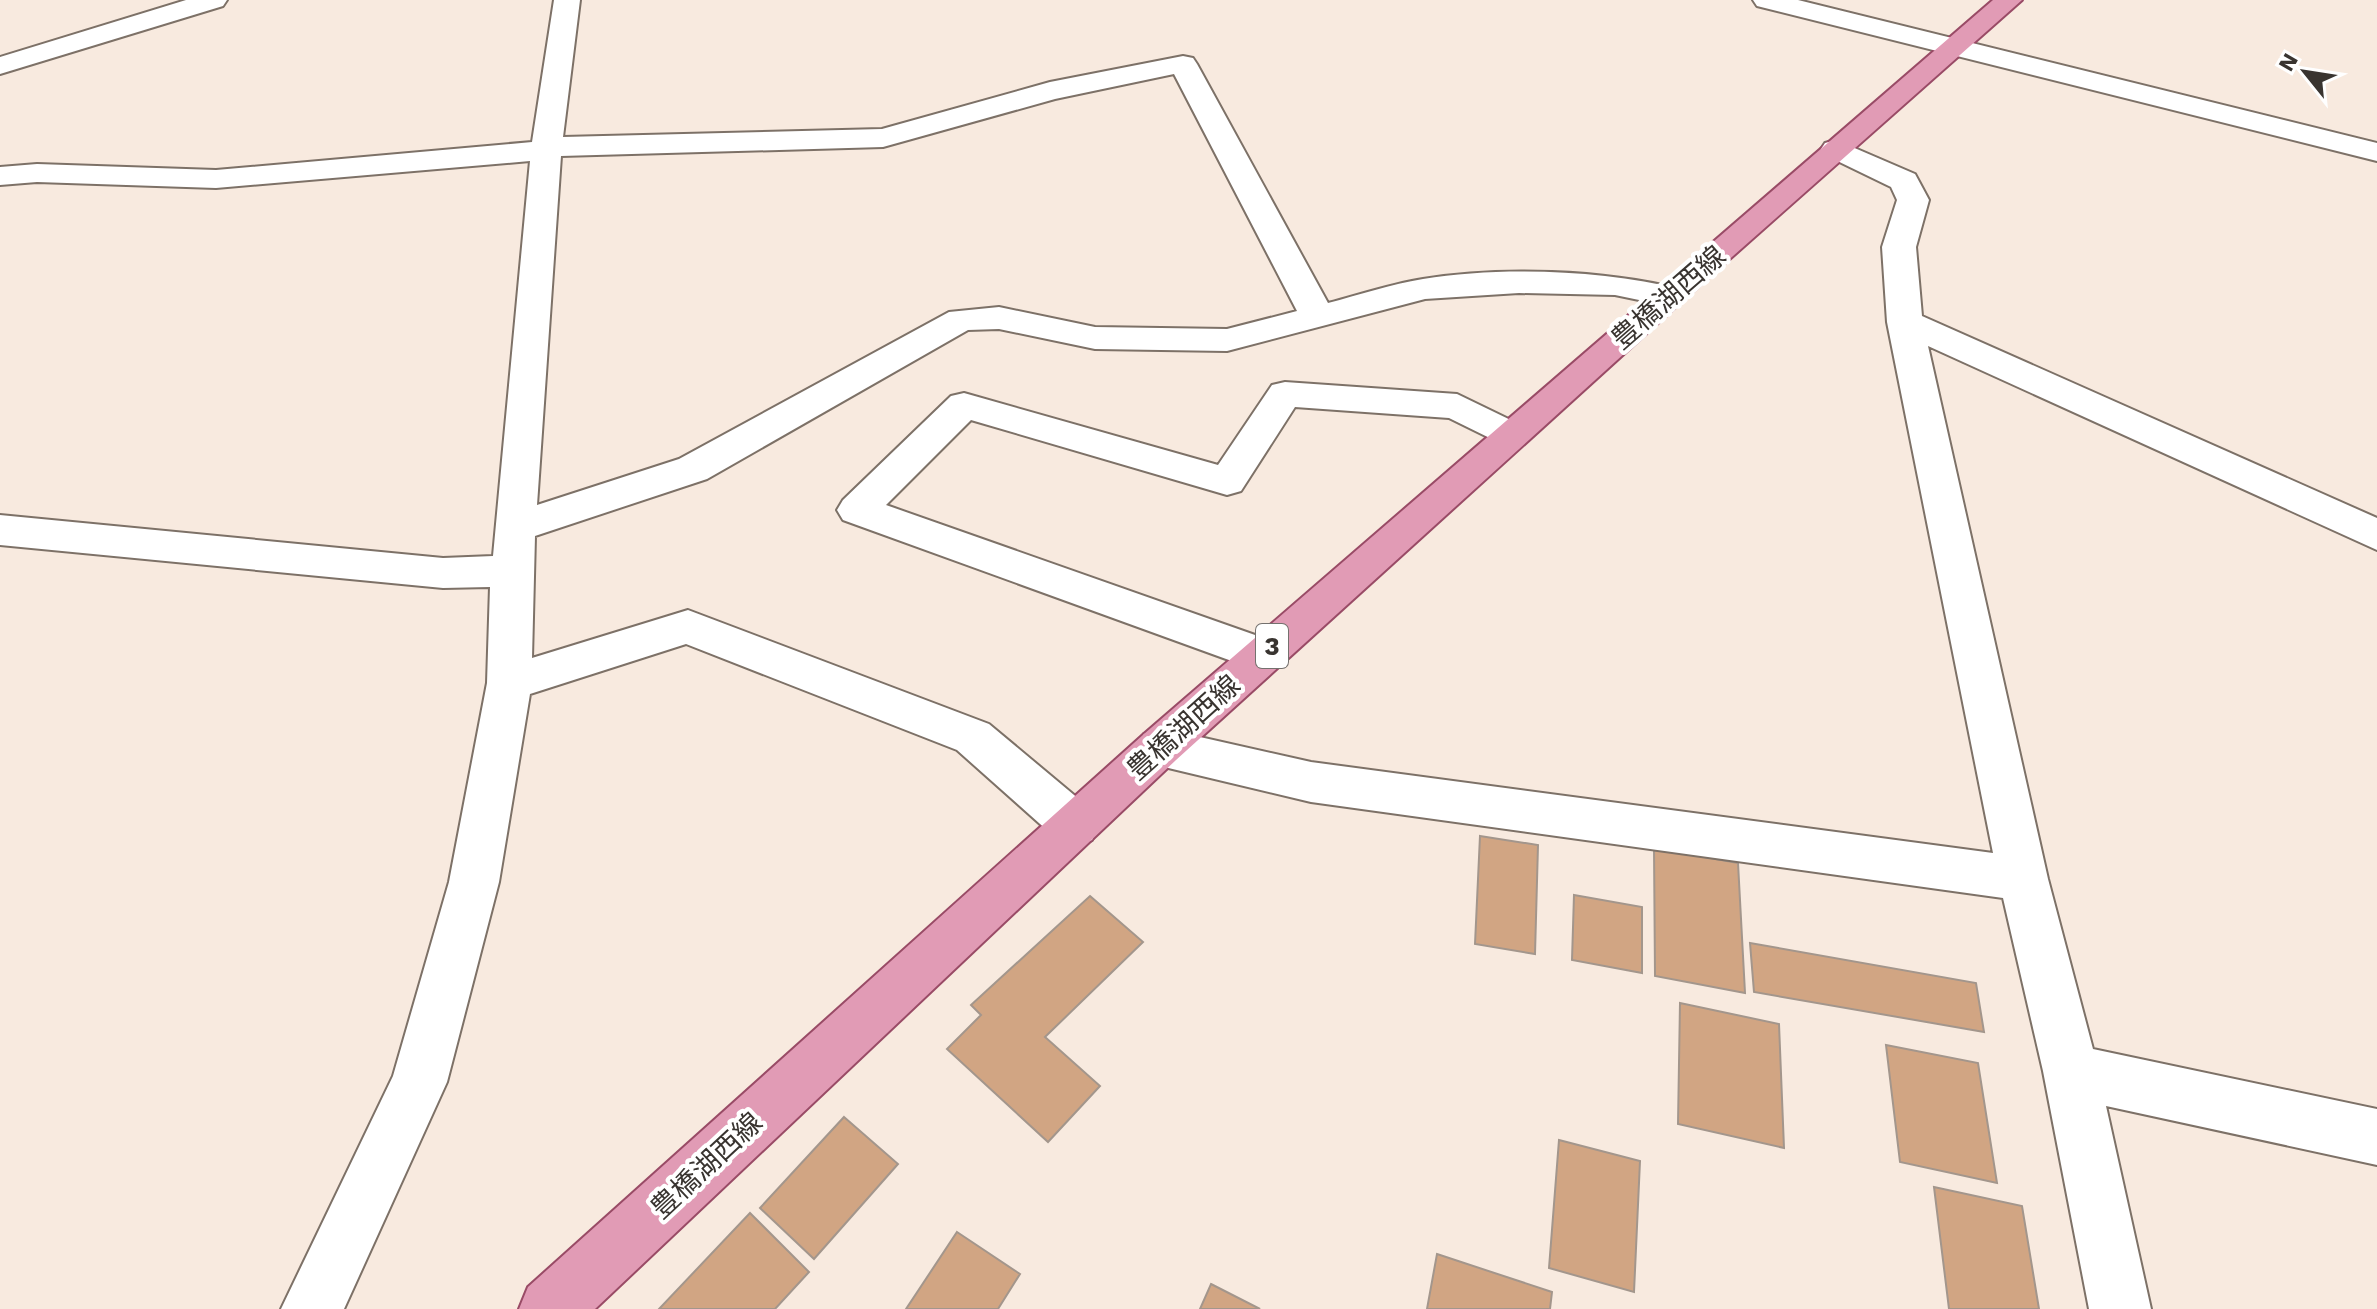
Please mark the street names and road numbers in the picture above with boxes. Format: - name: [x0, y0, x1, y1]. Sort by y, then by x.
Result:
- street label: 豊橋湖西線: [1605, 239, 1732, 356]
- road number: 3: [1256, 624, 1288, 668]
- street label: 豊橋湖西線: [1120, 668, 1246, 786]
- street label: 豊橋湖西線: [644, 1106, 769, 1225]

